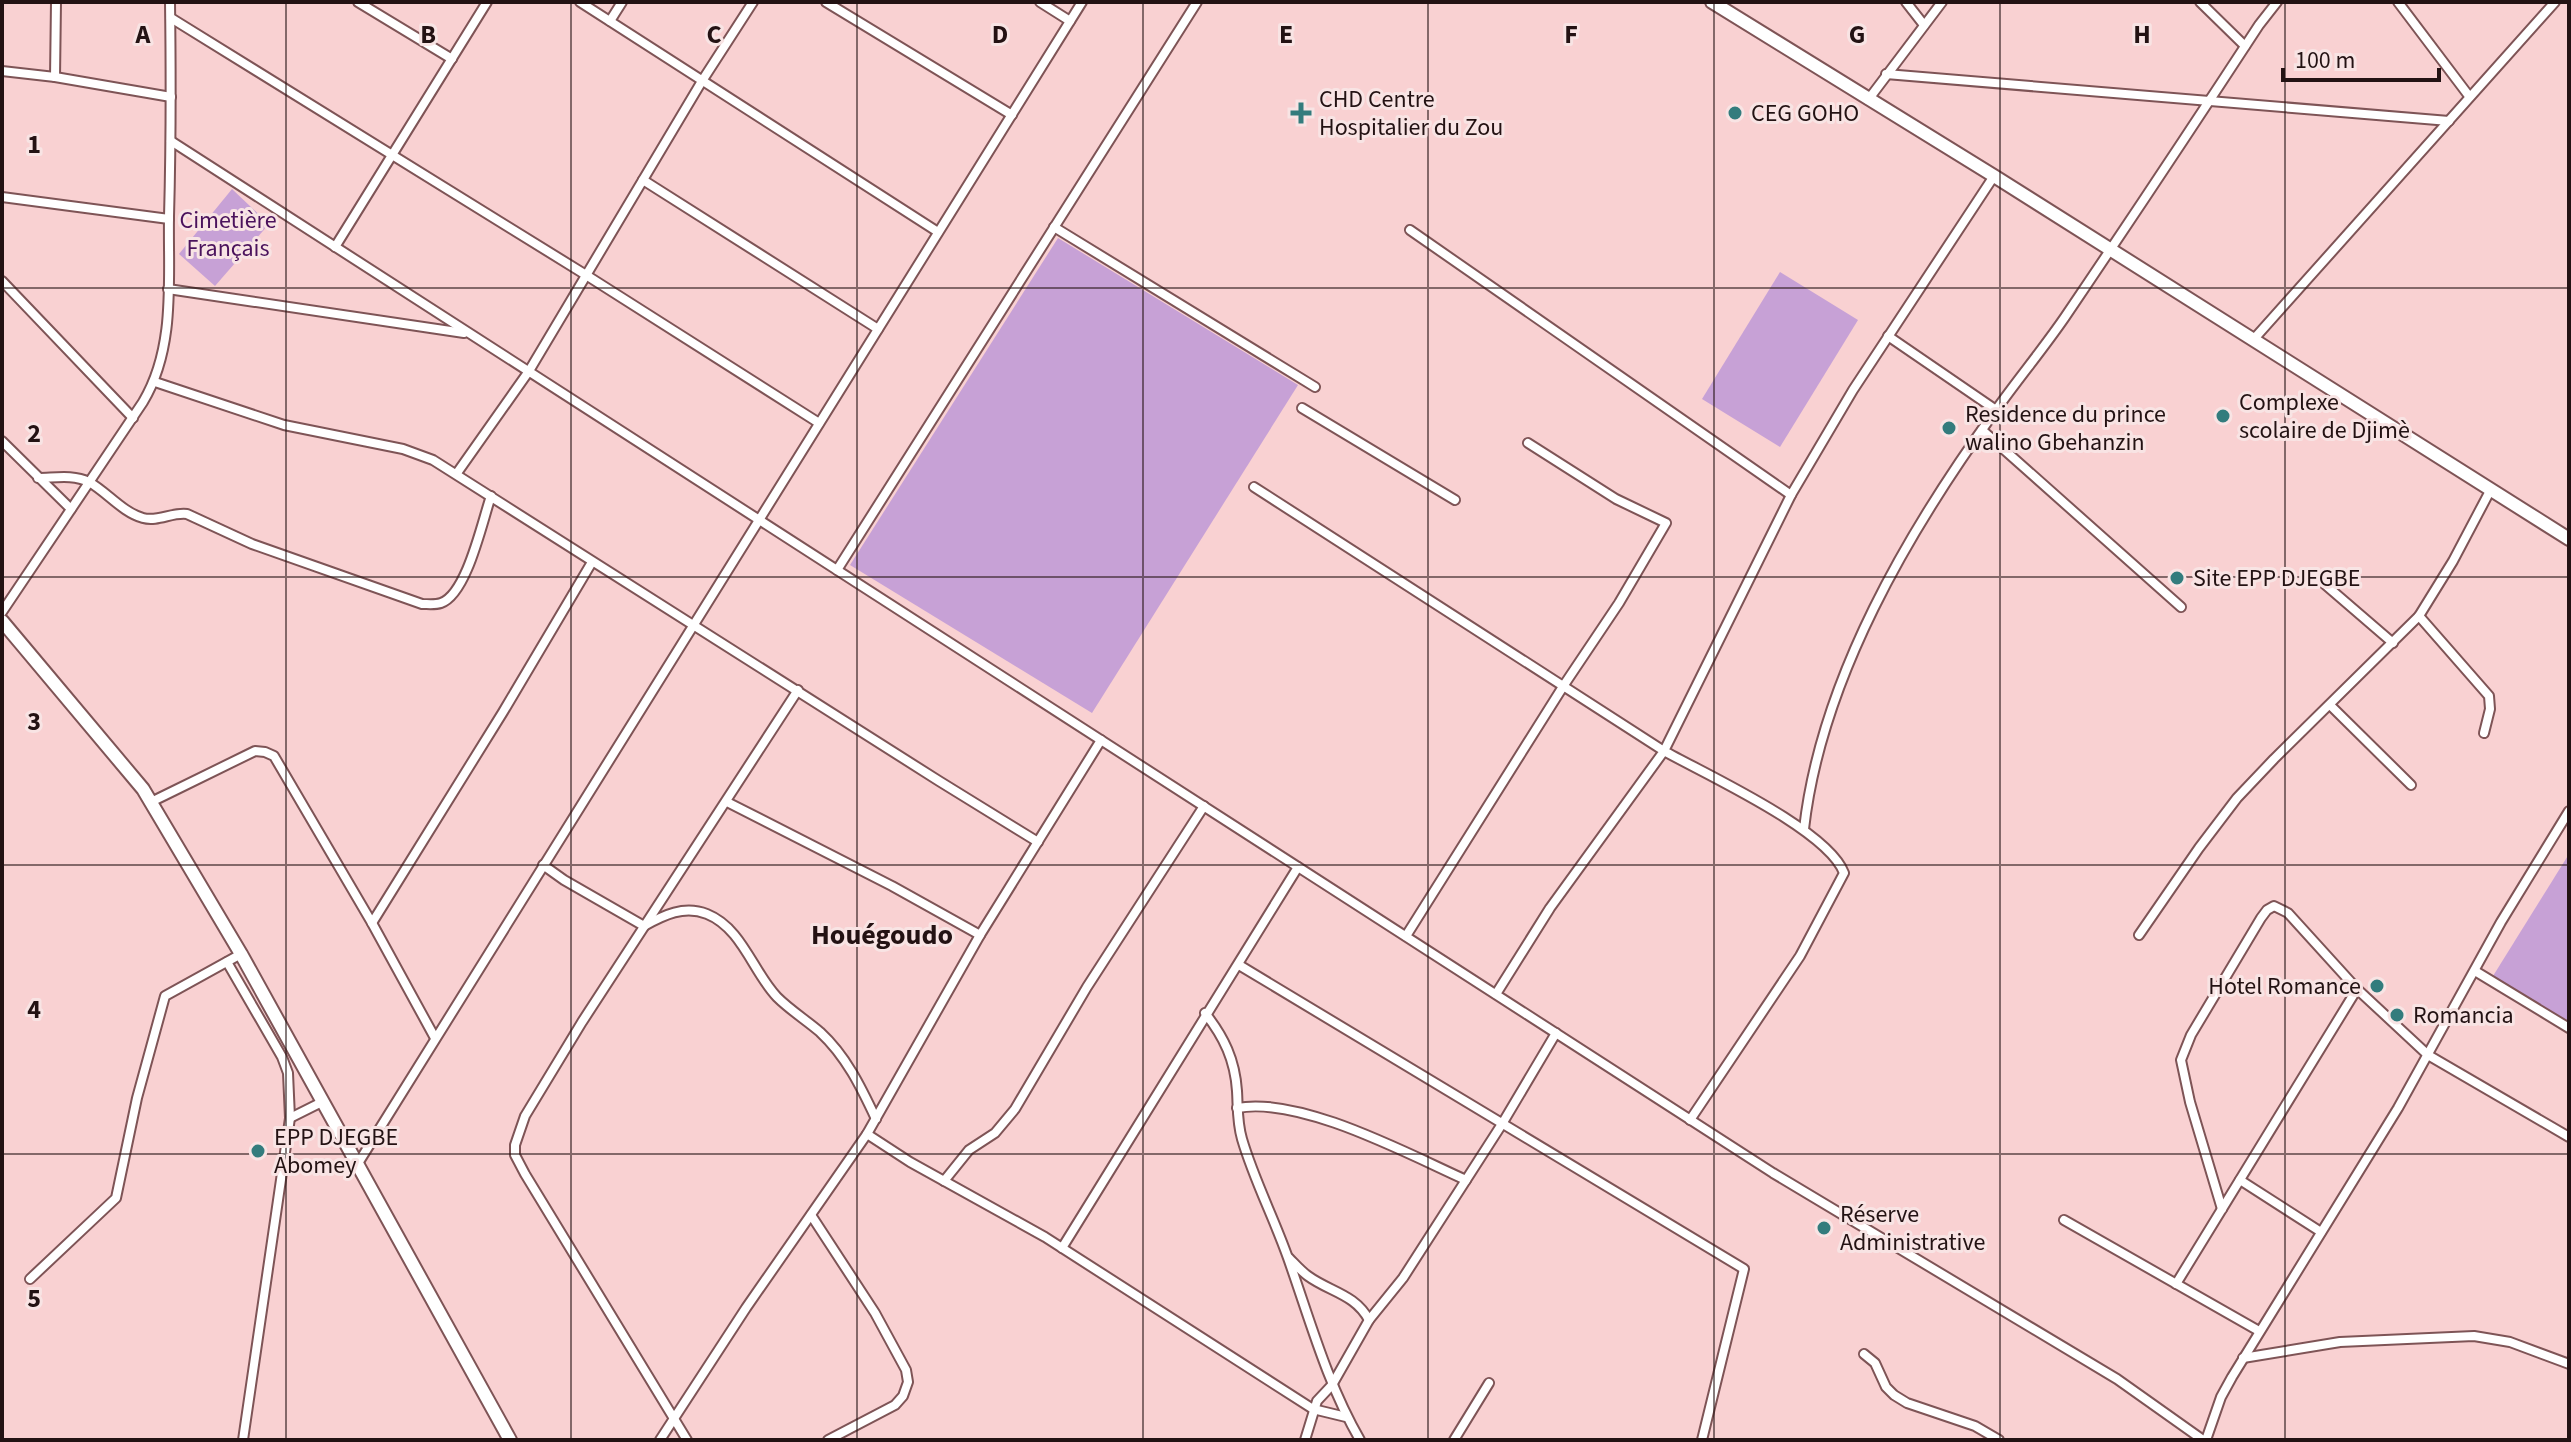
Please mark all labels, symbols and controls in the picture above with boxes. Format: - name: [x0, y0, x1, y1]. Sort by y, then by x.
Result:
- text: A: [135, 16, 152, 53]
- text: B: [420, 16, 436, 53]
- text: C: [706, 16, 722, 53]
- text: D: [992, 16, 1008, 53]
- text: E: [1279, 16, 1293, 53]
- text: F: [1564, 16, 1578, 53]
- text: G: [1849, 16, 1865, 53]
- text: H: [2133, 16, 2151, 53]
- scale bar: [2283, 32, 2439, 82]
- text: 100 m: [2295, 43, 2355, 78]
- place label: CHD Centre Hospitalier du Zou: [1319, 82, 1503, 145]
- place label: CEG GOHO: [1751, 96, 1859, 131]
- marker: CHD Centre Hospitalier du Zou: [1290, 102, 1312, 124]
- marker: CEG GOHO: [1726, 104, 1744, 122]
- text: 1: [27, 126, 41, 163]
- park label: Cimetière Français: [179, 203, 277, 266]
- place label: Complexe scolaire de Djimè: [2239, 385, 2410, 448]
- place label: Residence du prince walino Gbehanzin: [1965, 397, 2166, 460]
- marker: Complexe scolaire de Djimè: [2214, 407, 2232, 425]
- text: 2: [27, 415, 41, 452]
- marker: Residence du prince walino Gbehanzin: [1940, 419, 1958, 437]
- place label: Site EPP DJEGBE: [2193, 561, 2360, 596]
- marker: Site EPP DJEGBE: [2168, 569, 2186, 587]
- text: 3: [27, 703, 41, 740]
- district label: Houégoudo: [811, 915, 953, 955]
- place label: Hotel Romance: [2208, 969, 2361, 1004]
- marker: Hotel Romance: [2368, 977, 2386, 995]
- text: 4: [27, 991, 41, 1028]
- place label: Romancia: [2413, 998, 2514, 1033]
- marker: Romancia: [2388, 1006, 2406, 1024]
- place label: EPP DJEGBE Abomey: [274, 1120, 398, 1183]
- marker: EPP DJEGBE Abomey: [249, 1142, 267, 1160]
- place label: Réserve Administrative: [1840, 1197, 1985, 1260]
- marker: Réserve Administrative: [1815, 1219, 1833, 1237]
- text: 5: [27, 1280, 41, 1317]

